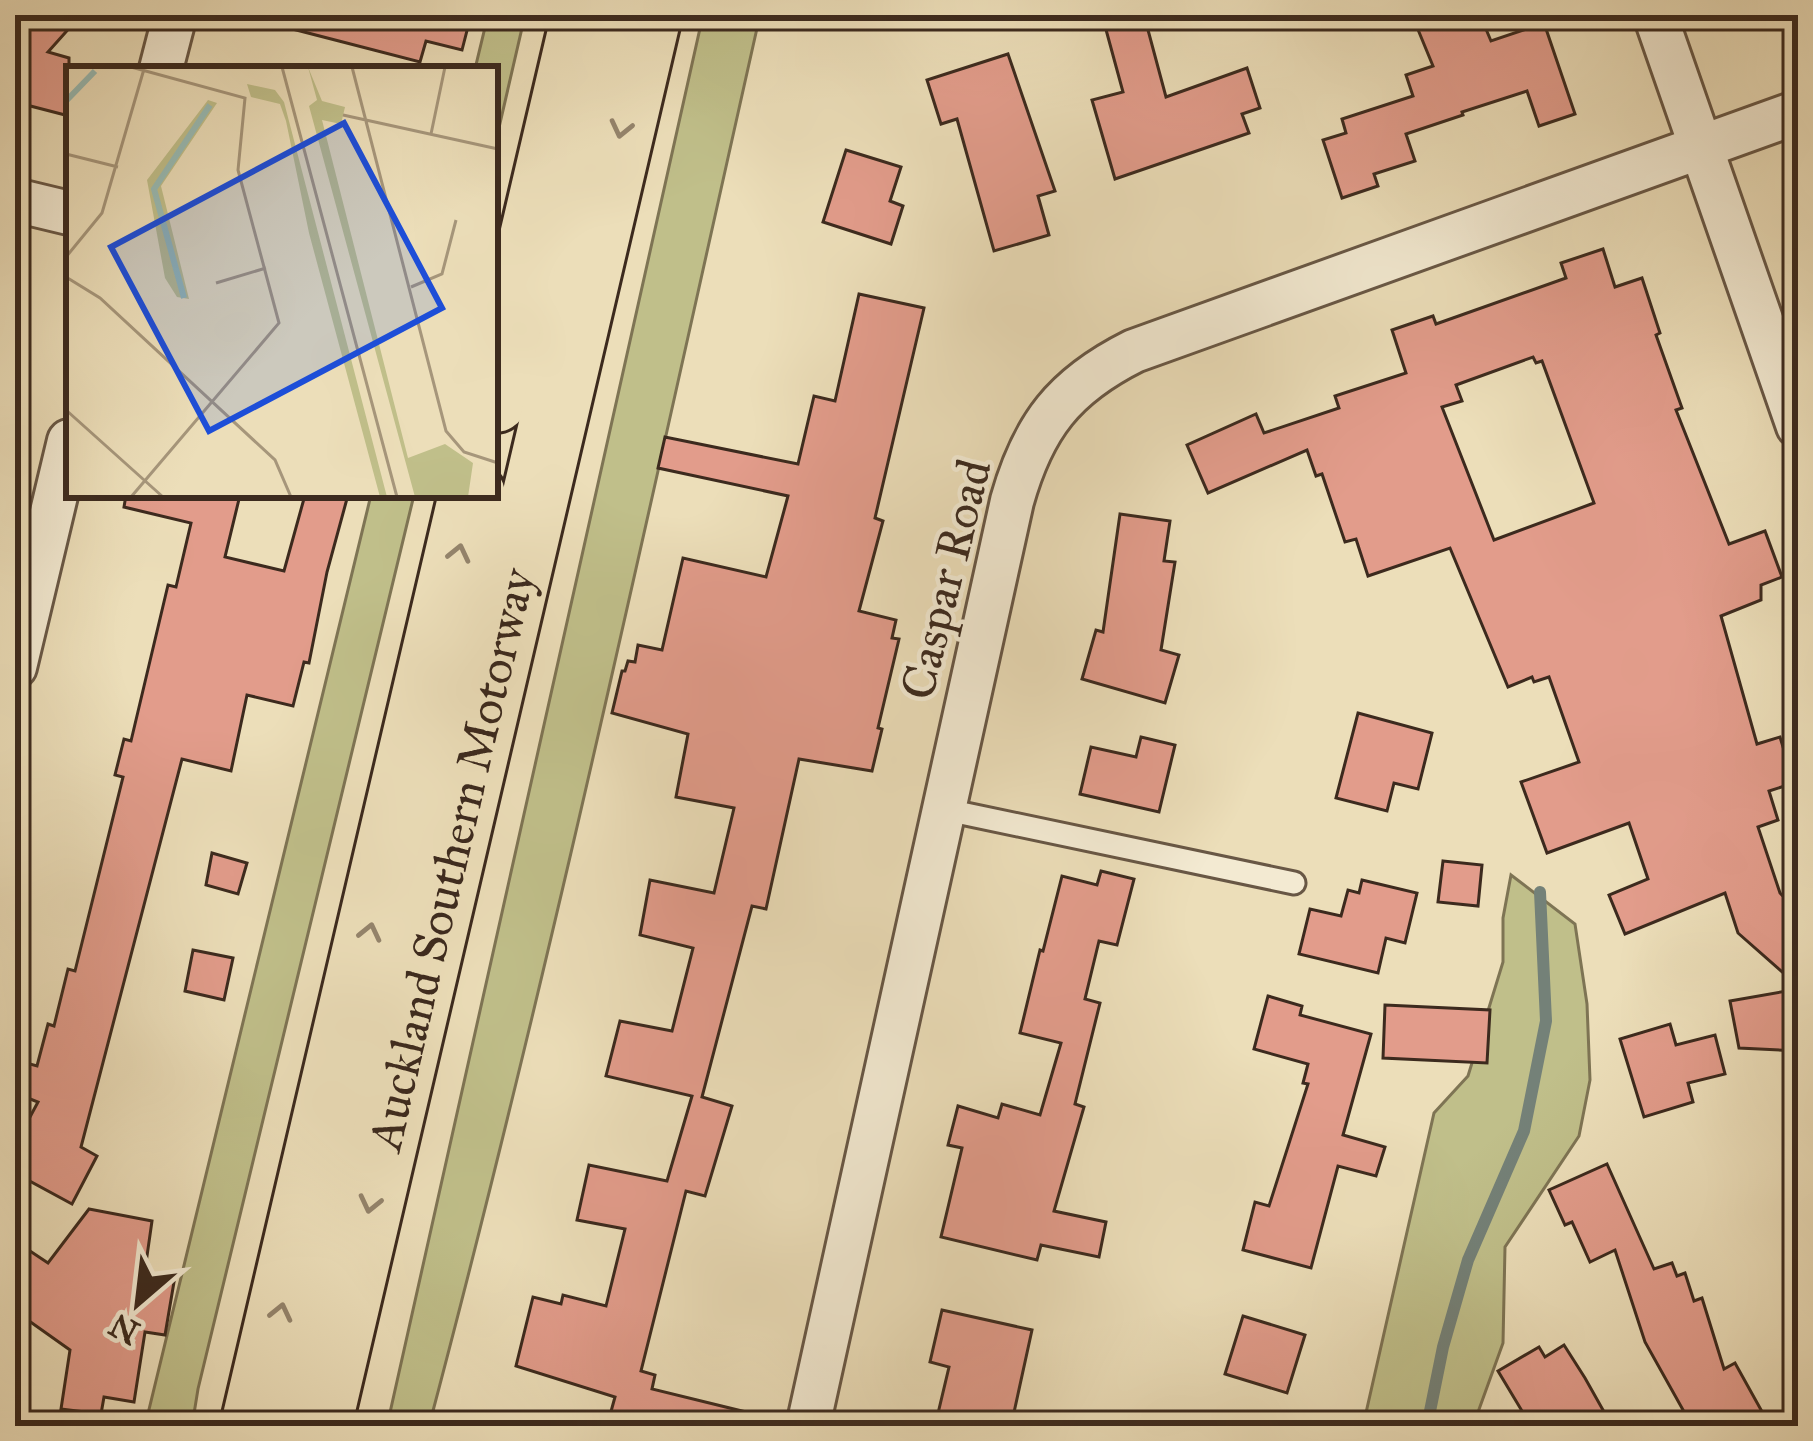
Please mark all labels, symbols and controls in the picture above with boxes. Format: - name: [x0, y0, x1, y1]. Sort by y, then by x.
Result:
- inset map: [66, 66, 498, 498]
- one-way arrow: [610, 118, 635, 138]
- street label: Caspar Road: [887, 453, 1004, 705]
- one-way arrow: [445, 543, 470, 563]
- street label: Auckland Southern Motorway: [354, 561, 548, 1158]
- one-way arrow: [356, 923, 381, 943]
- one-way arrow: [358, 1193, 383, 1213]
- north arrow: [78, 1243, 198, 1363]
- one-way arrow: [267, 1303, 292, 1323]
- text: N: [103, 1304, 146, 1353]

